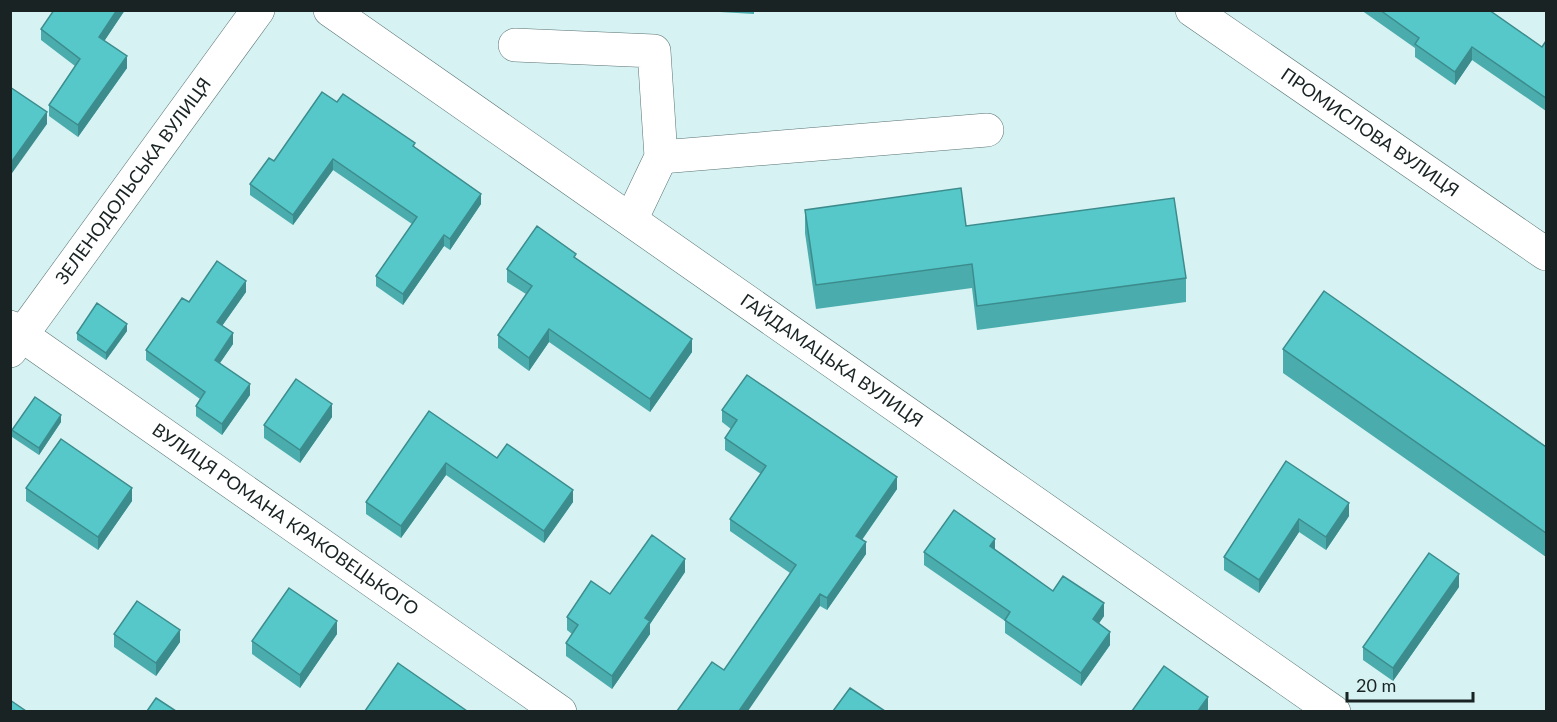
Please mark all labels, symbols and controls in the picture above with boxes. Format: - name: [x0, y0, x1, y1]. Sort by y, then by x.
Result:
- street label: ПРОМИСЛОВА ВУЛИЦЯ: [1277, 63, 1464, 201]
- street label: ЗЕЛЕНОДОЛЬСЬКА ВУЛИЦЯ: [50, 73, 215, 288]
- street label: ГАЙДАМАЦЬКА ВУЛИЦЯ: [737, 289, 928, 431]
- street label: ВУЛИЦЯ РОМАНА КРАКОВЕЦЬКОГО: [148, 418, 423, 620]
- scale bar: [1347, 665, 1473, 703]
- text: 20 m: [1356, 674, 1396, 696]

